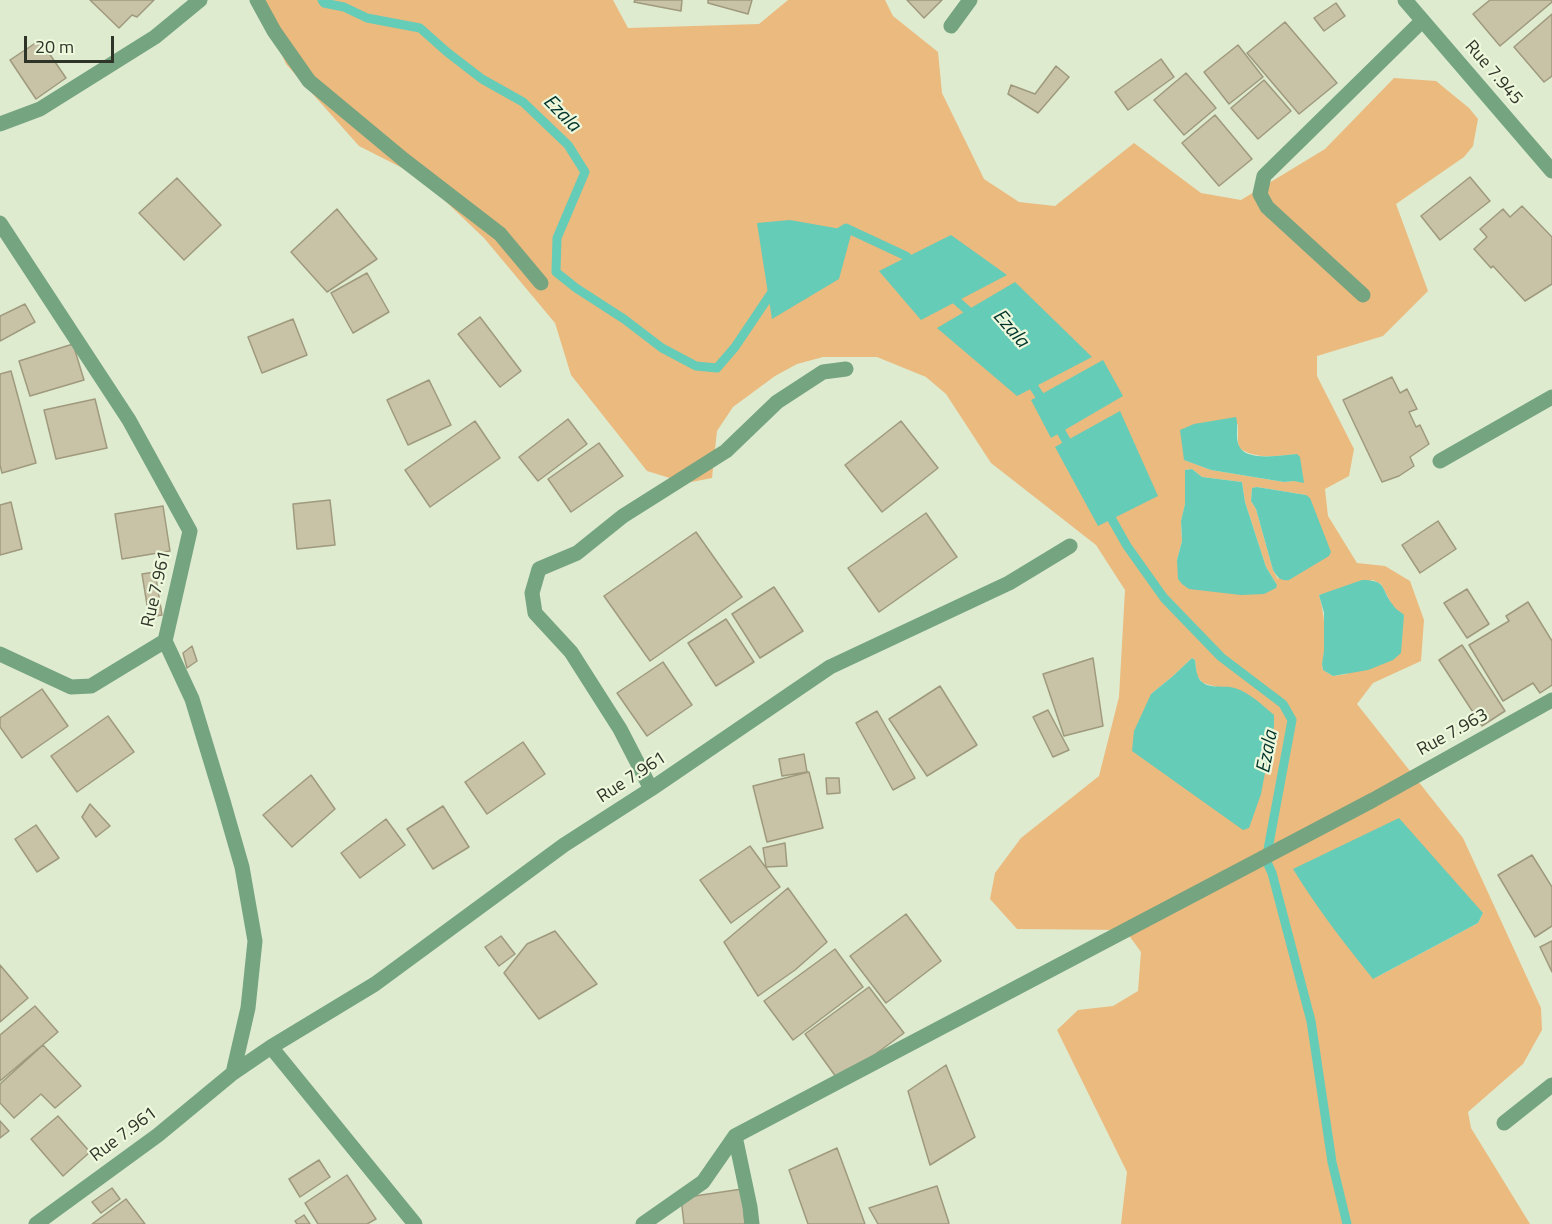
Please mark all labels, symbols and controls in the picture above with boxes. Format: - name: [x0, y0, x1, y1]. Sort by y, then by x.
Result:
- scale bar: [27, 24, 117, 62]
- text: 20 m: [35, 33, 74, 60]
- street label: Rue 7.945: [1459, 37, 1527, 109]
- water label: Ezala: [537, 90, 585, 138]
- water label: Ezala: [987, 305, 1033, 353]
- street label: Rue 7.961: [138, 549, 176, 629]
- street label: Rue 7.963: [1414, 705, 1492, 761]
- water label: Ezala: [1252, 729, 1284, 775]
- street label: Rue 7.961: [593, 748, 671, 808]
- street label: Rue 7.961: [86, 1103, 162, 1167]

